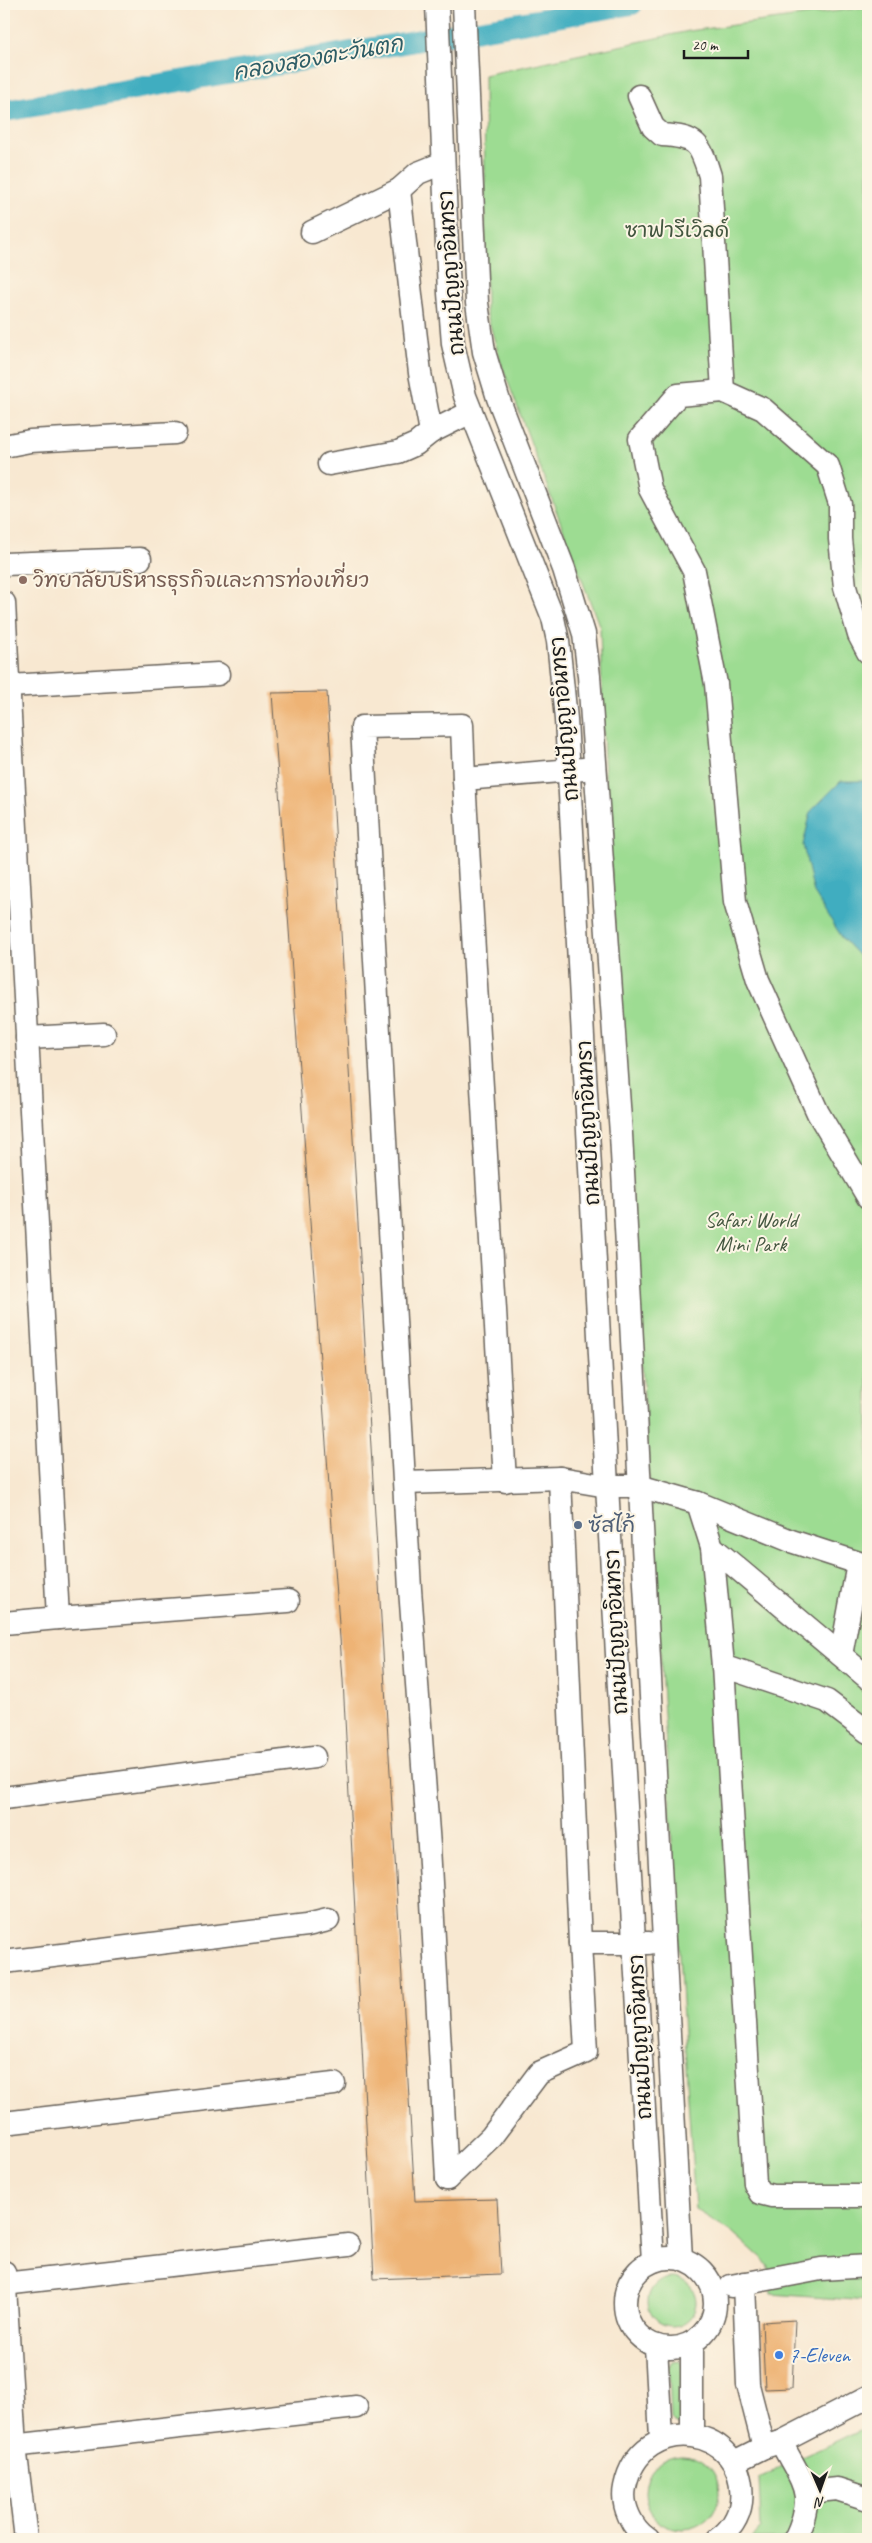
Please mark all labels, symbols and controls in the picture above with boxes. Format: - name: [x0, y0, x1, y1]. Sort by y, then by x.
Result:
- scale bar: [684, 28, 748, 60]
- water label: คลองสองตะวันตก: [231, 29, 407, 87]
- text: 20 m: [692, 36, 719, 55]
- street label: ถนนปัญญาอินทรา: [432, 190, 470, 356]
- park label: ซาฟารีเวิลด์: [625, 217, 729, 243]
- place label: วิทยาลัยบริหารธุรกิจและการท่องเที่ยว: [33, 562, 369, 596]
- marker: วิทยาลัยบริหารธุรกิจและการท่องเที่ยว: [17, 574, 29, 586]
- street label: ถนนปัญญาอินทรา: [544, 635, 584, 803]
- street label: ถนนปัญญาอินทรา: [571, 1040, 605, 1206]
- park label: Safari World Mini Park: [705, 1207, 801, 1257]
- place label: ซัสไก้: [588, 1512, 635, 1538]
- marker: ซัสไก้: [572, 1519, 584, 1531]
- street label: ถนนปัญญาอินทรา: [599, 1549, 633, 1715]
- street label: ถนนปัญญาอินทรา: [623, 1954, 657, 2120]
- place label: 7-Eleven: [789, 2342, 852, 2368]
- marker: 7-Eleven: [773, 2349, 785, 2361]
- north arrow: [794, 2466, 844, 2516]
- text: N: [813, 2494, 825, 2511]

